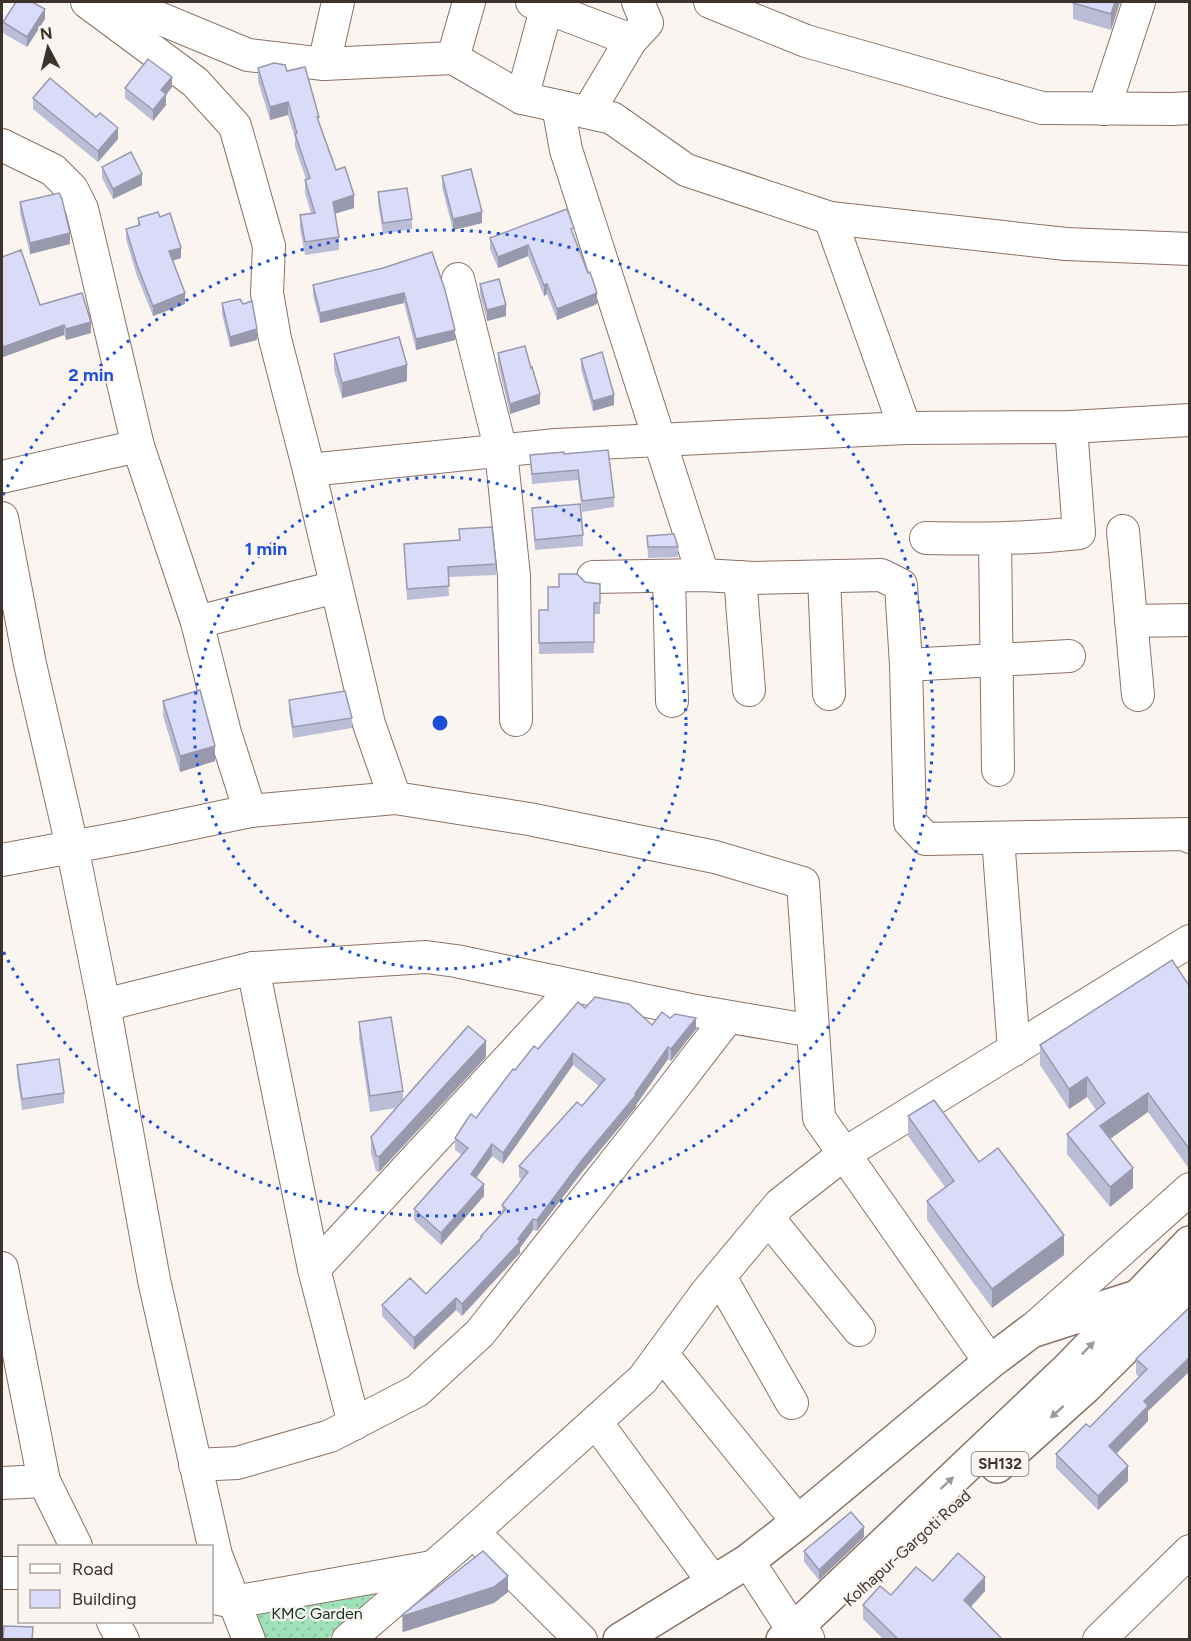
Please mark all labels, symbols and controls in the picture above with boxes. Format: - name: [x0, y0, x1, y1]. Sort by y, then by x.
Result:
- north arrow: [18, 18, 78, 78]
- text: N: [39, 23, 54, 44]
- text: 2 min: [68, 364, 114, 386]
- text: 1 min: [245, 538, 287, 560]
- centre of rings: [430, 713, 450, 733]
- one-way arrow: [1081, 1341, 1095, 1356]
- one-way arrow: [1050, 1405, 1065, 1418]
- road number: SH132: [972, 1452, 1028, 1476]
- one-way arrow: [939, 1477, 954, 1490]
- street label: Kolhapur-Gargoti Road: [839, 1486, 975, 1610]
- legend: [18, 1545, 213, 1623]
- text: Road: [72, 1558, 113, 1580]
- text: Building: [72, 1588, 137, 1610]
- park label: KMC Garden: [271, 1604, 363, 1623]

